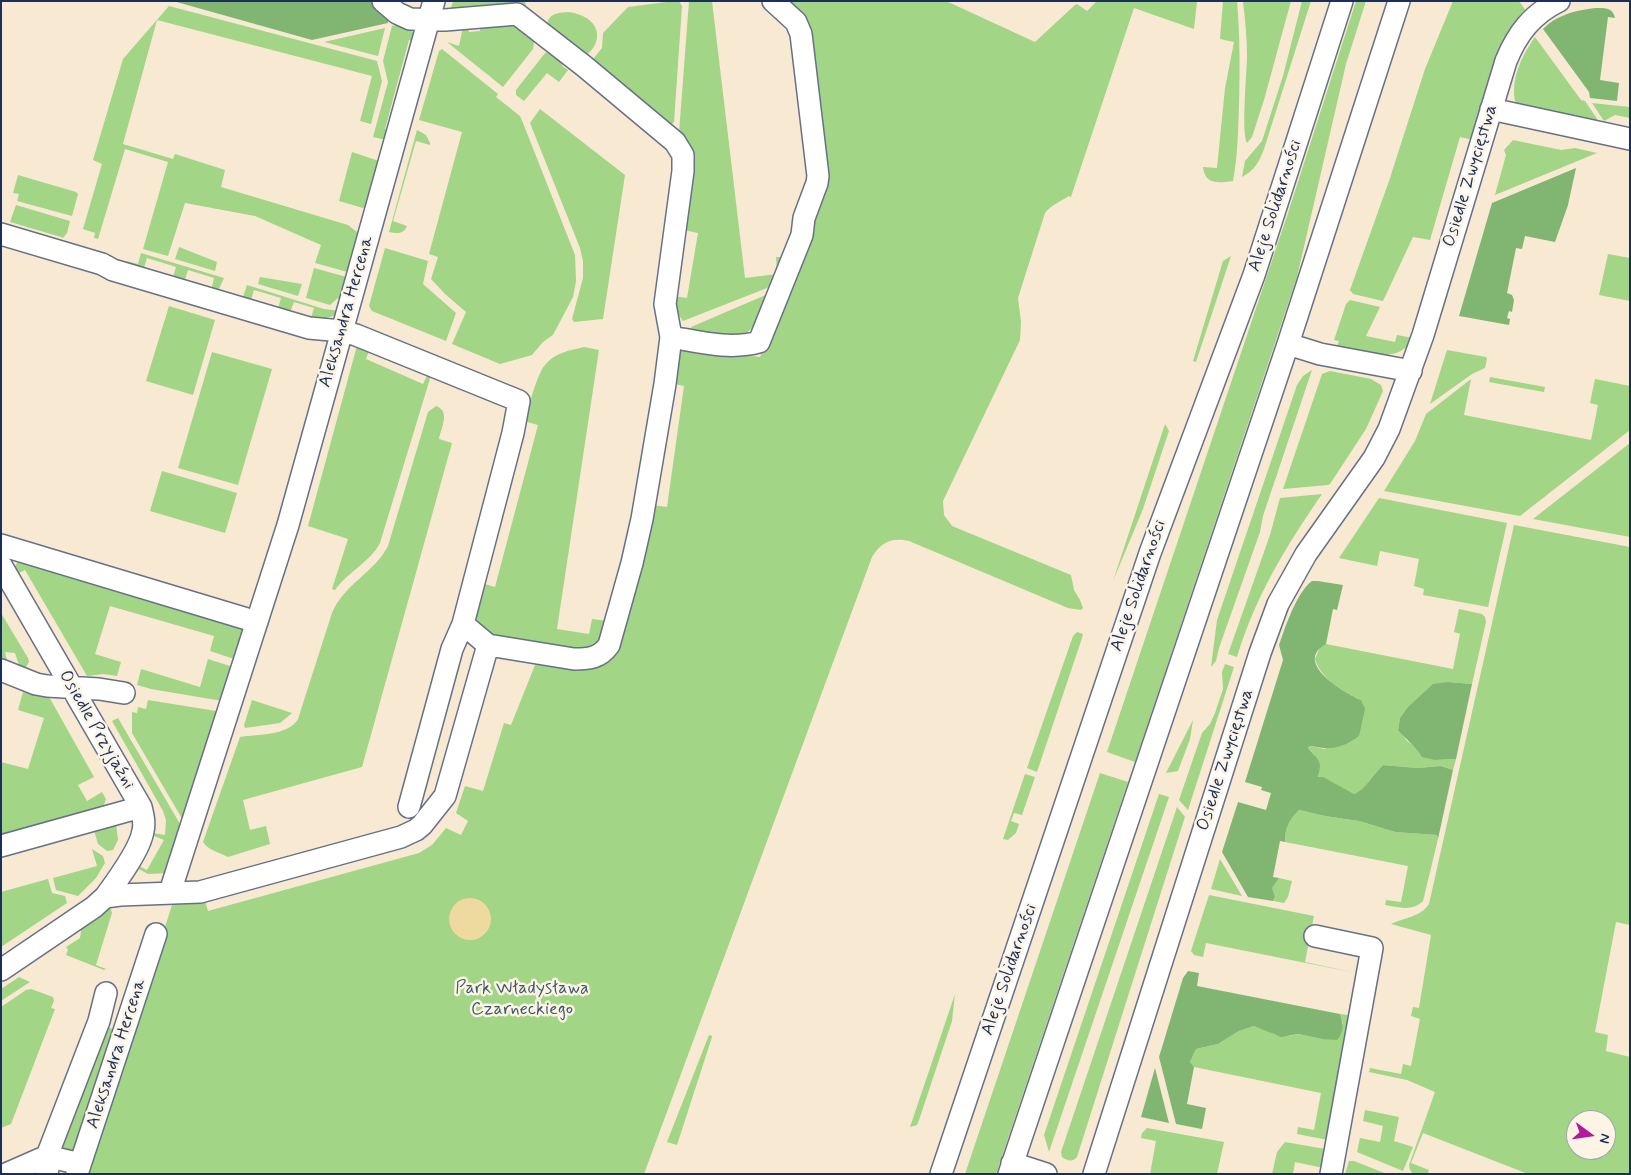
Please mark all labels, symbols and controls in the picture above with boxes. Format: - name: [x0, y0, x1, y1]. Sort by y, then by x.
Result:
- street label: Osiedle Zwycięstwa: [1439, 102, 1503, 250]
- street label: Aleje Solidarności: [1244, 137, 1308, 275]
- street label: Aleksandra Hercena: [315, 234, 379, 390]
- street label: Aleje Solidarności: [1106, 517, 1172, 655]
- street label: Osiedle Przyjaźni: [53, 667, 139, 793]
- street label: Osiedle Zwycięstwa: [1193, 686, 1259, 834]
- street label: Aleje Solidarności: [977, 901, 1043, 1039]
- street label: Aleksandra Hercena: [83, 976, 151, 1132]
- park label: Park Władysława Czarneckiego: [455, 978, 589, 1021]
- north arrow: [1566, 1110, 1616, 1160]
- text: N: [1595, 1132, 1614, 1145]

